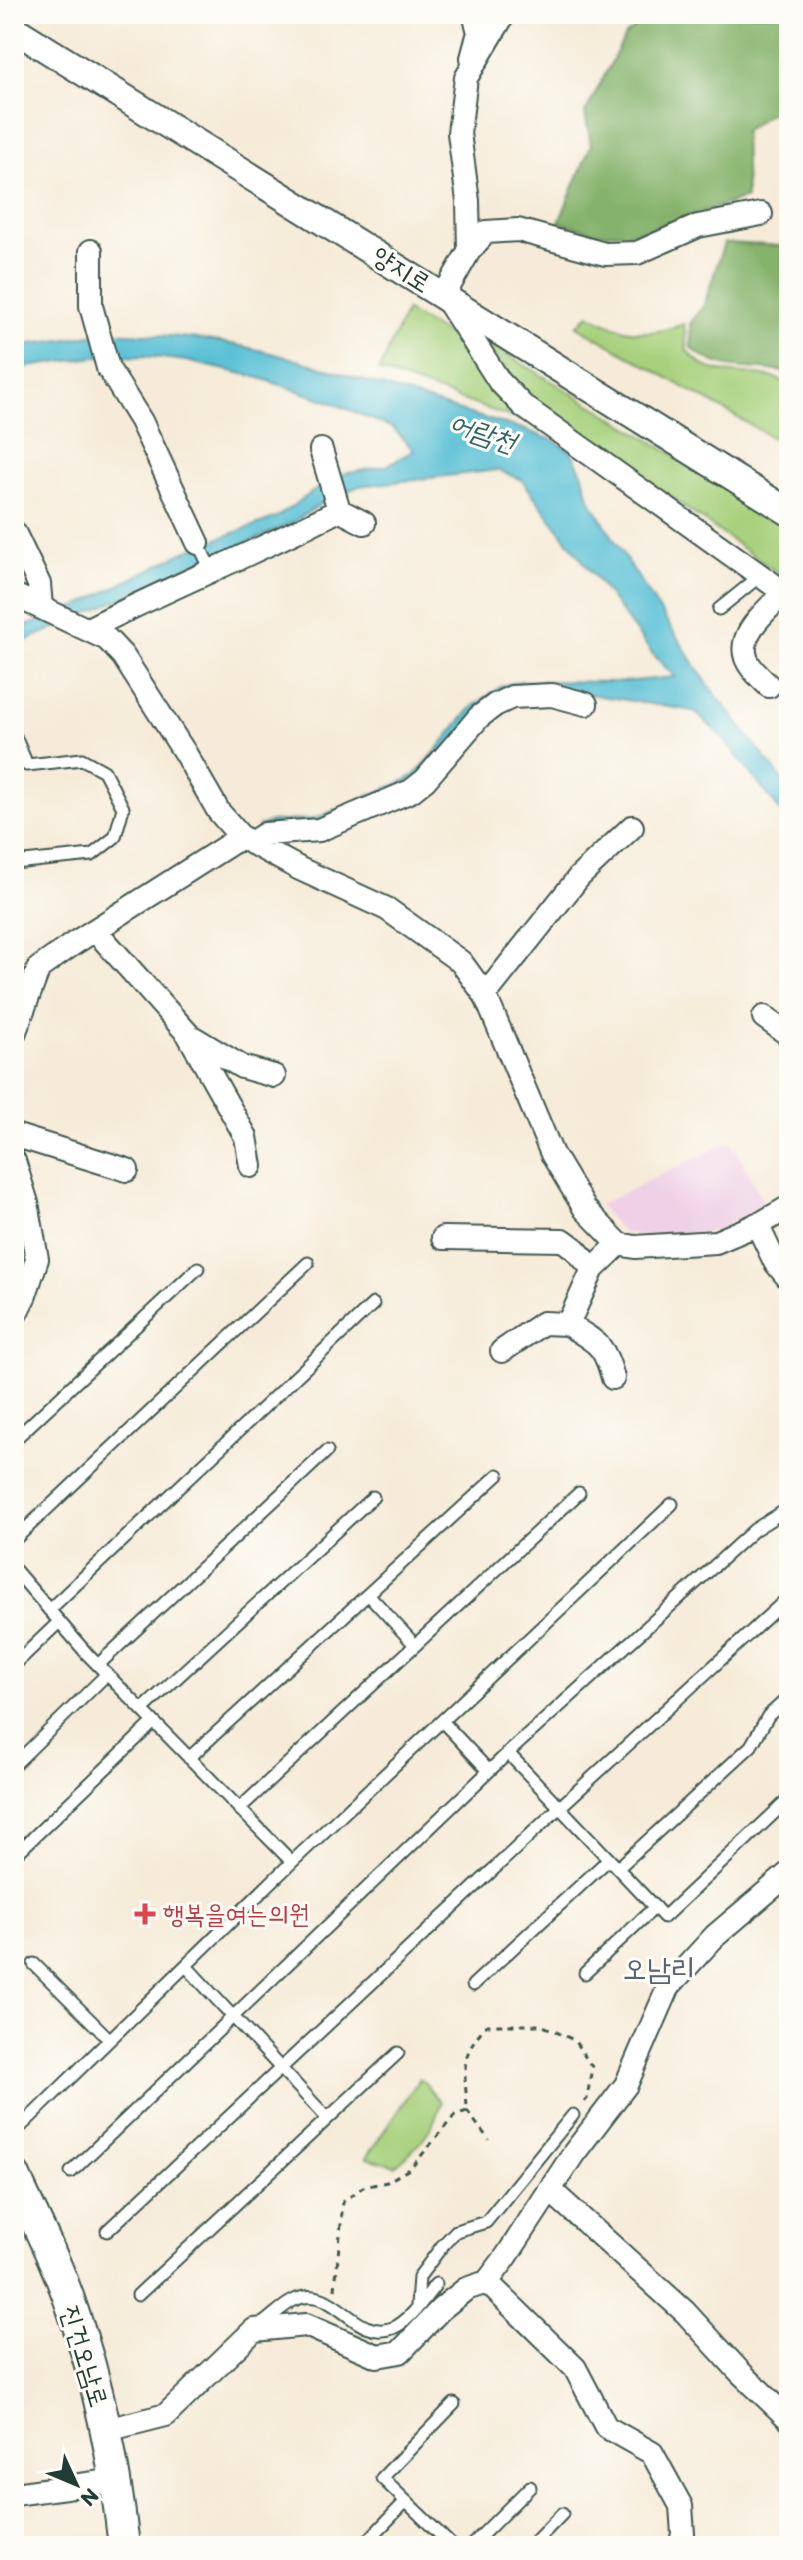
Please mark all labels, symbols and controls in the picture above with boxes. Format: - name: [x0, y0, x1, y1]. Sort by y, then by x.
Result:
- street label: 양지로: [367, 239, 437, 299]
- water label: 어람천: [446, 405, 523, 460]
- place label: 행복을여는의원: [163, 1898, 309, 1930]
- marker: 행복을여는의원: [134, 1903, 156, 1925]
- district label: 오남리: [623, 1950, 695, 1987]
- street label: 진건오남로: [54, 2301, 116, 2411]
- north arrow: [36, 2444, 116, 2524]
- text: N: [75, 2483, 105, 2512]

